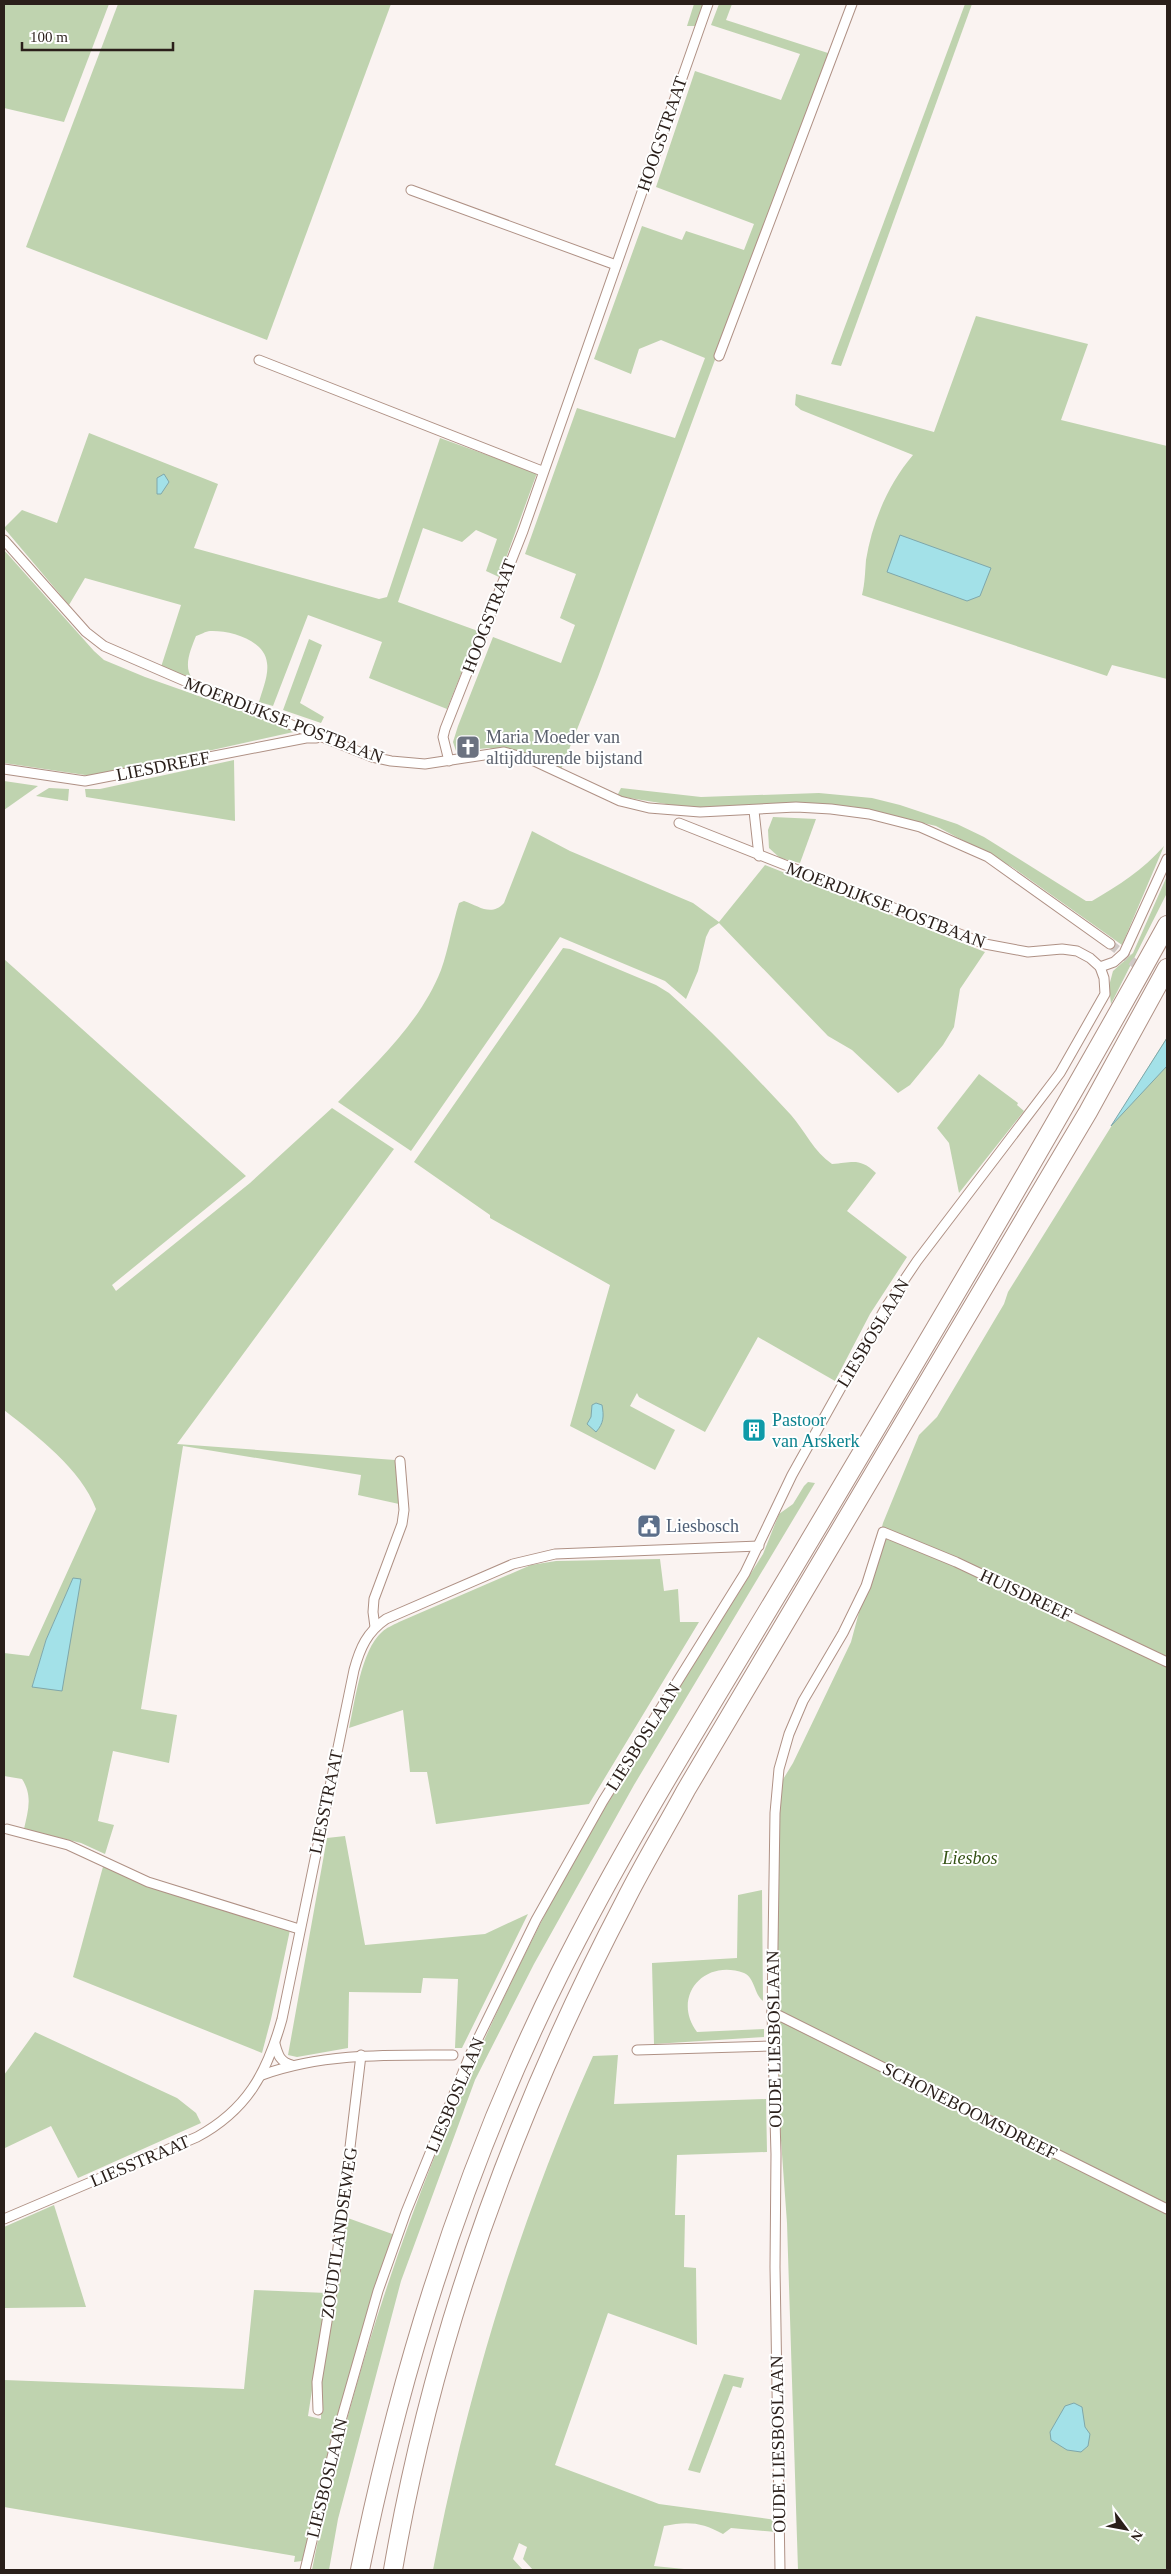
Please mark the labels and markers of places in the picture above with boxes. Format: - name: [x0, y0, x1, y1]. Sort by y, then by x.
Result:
- place label: Maria Moeder van altijddurende bijstand: [486, 727, 642, 768]
- church icon: Maria Moeder van altijddurende bijstand: [455, 734, 481, 760]
- place label: Pastoor van Arskerk: [772, 1410, 859, 1451]
- building icon: Pastoor van Arskerk: [741, 1417, 767, 1443]
- public building icon: Liesbosch: [636, 1513, 662, 1539]
- place label: Liesbosch: [666, 1516, 739, 1536]

